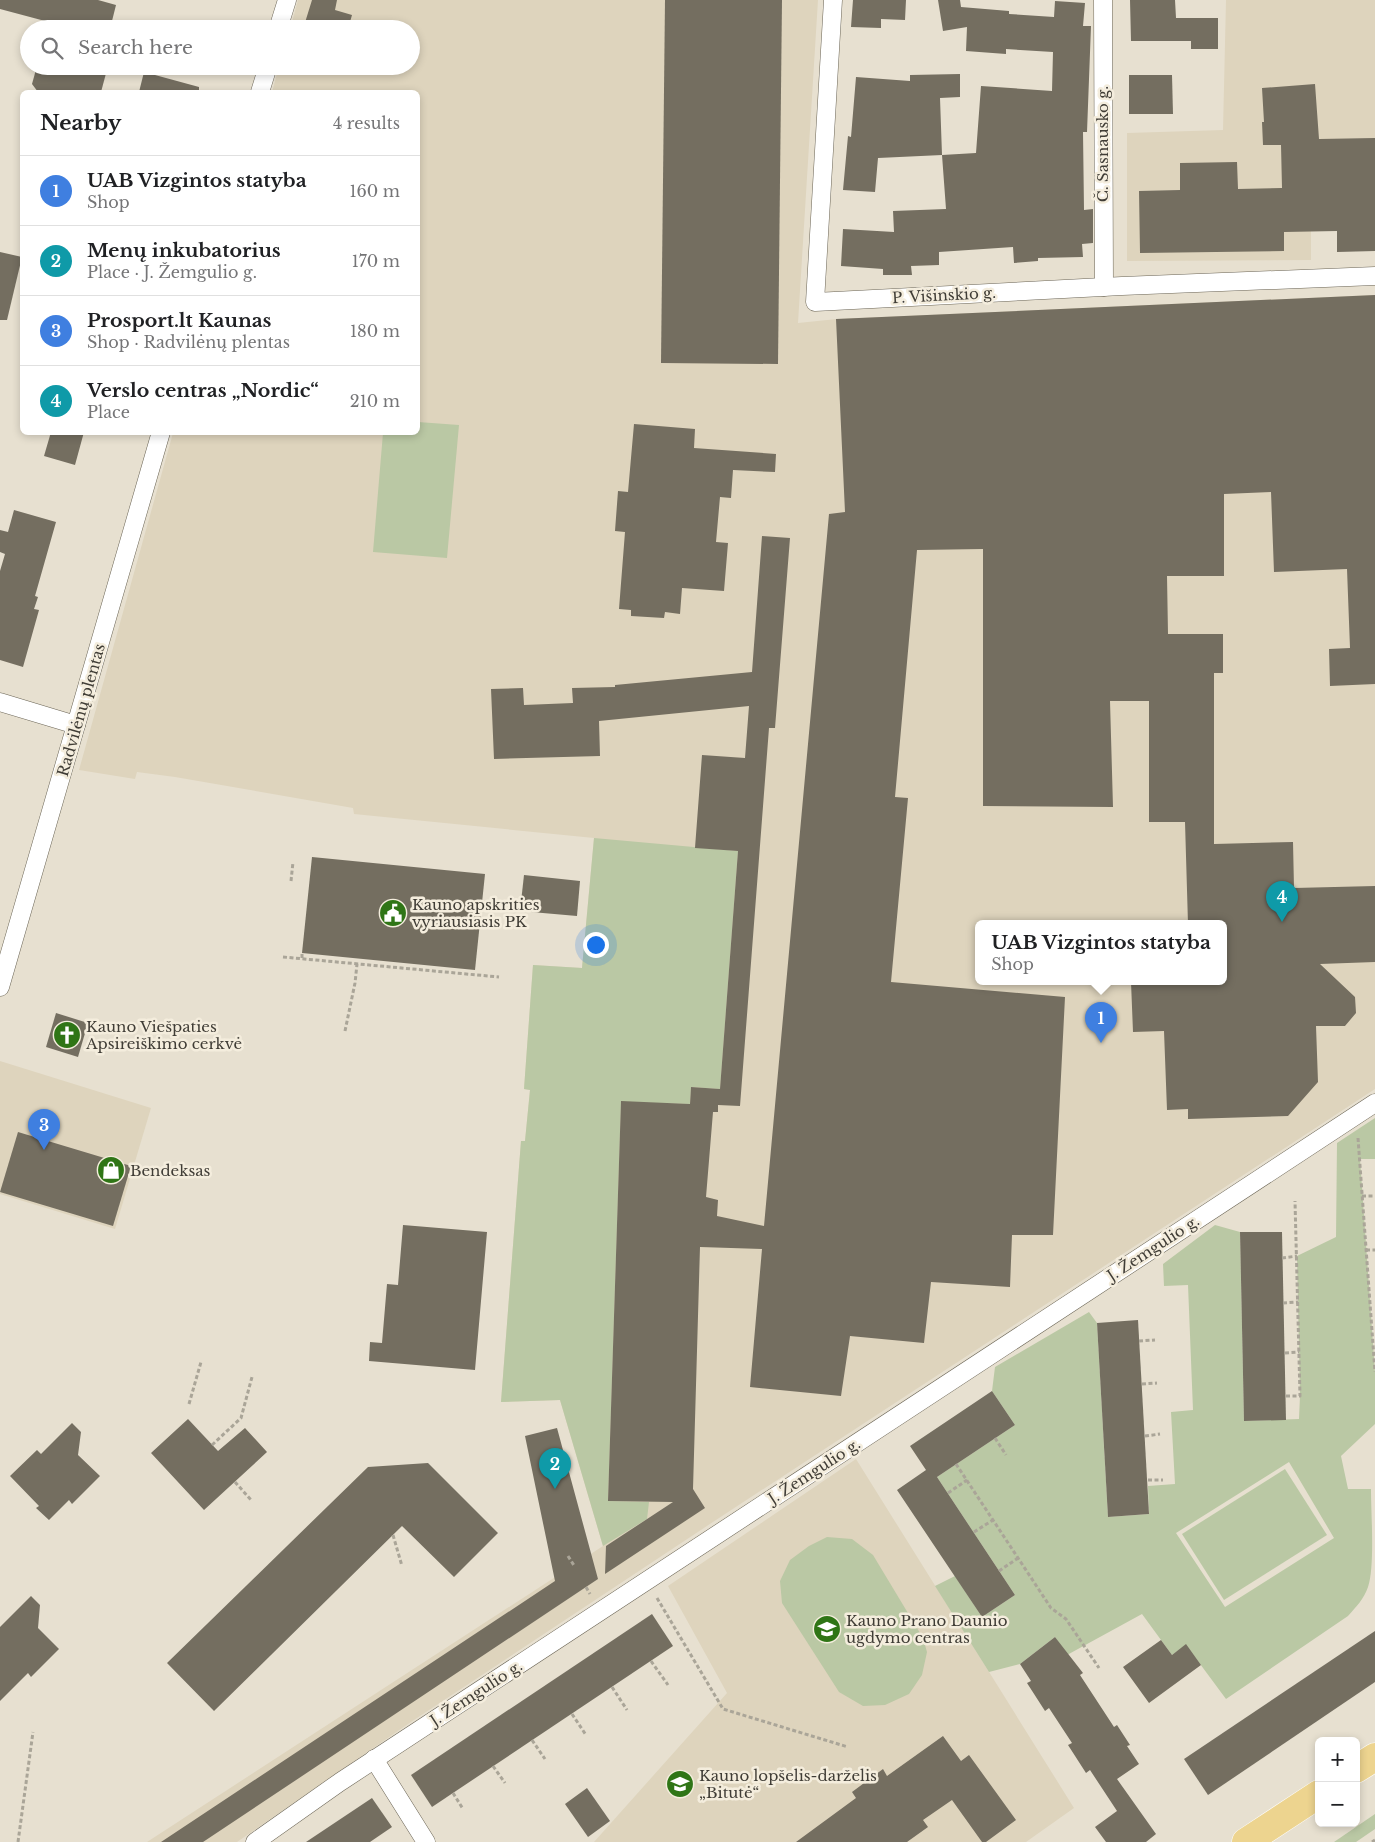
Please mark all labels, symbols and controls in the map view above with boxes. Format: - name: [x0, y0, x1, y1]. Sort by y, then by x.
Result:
- search box: [20, 20, 420, 75]
- icon: search: [38, 34, 66, 62]
- text: Search here: [78, 36, 193, 59]
- street label: Č. Sasnausko g.: [1093, 86, 1112, 202]
- text: Nearby: [40, 110, 121, 136]
- text: 4 results: [333, 113, 400, 133]
- text: UAB Vizgintos statyba: [87, 169, 307, 192]
- text: 1: [53, 181, 59, 201]
- text: 160 m: [349, 181, 400, 201]
- text: Shop: [87, 192, 130, 212]
- text: Menų inkubatorius: [87, 239, 281, 262]
- text: 2: [51, 251, 61, 271]
- text: 170 m: [352, 251, 400, 271]
- text: Place · J. Žemgulio g.: [87, 262, 257, 282]
- street label: P. Višinskio g.: [892, 283, 996, 307]
- text: Prosport.lt Kaunas: [87, 309, 271, 332]
- text: 3: [51, 321, 61, 341]
- text: 180 m: [350, 321, 400, 341]
- text: Shop · Radvilėnų plentas: [87, 332, 290, 352]
- text: Verslo centras „Nordic“: [87, 379, 319, 402]
- text: 4: [51, 391, 61, 411]
- text: 210 m: [350, 391, 400, 411]
- text: Place: [87, 402, 130, 422]
- street label: Radvilėnų plentas: [53, 641, 109, 779]
- pin: 4: [1266, 881, 1298, 922]
- place label: Kauno apskrities vyriausiasis PK: [412, 895, 540, 931]
- public building icon: Kauno apskrities vyriausiasis PK: [378, 898, 408, 928]
- popup: [975, 920, 1227, 985]
- text: UAB Vizgintos statyba: [991, 931, 1211, 954]
- your location: [583, 932, 609, 958]
- text: Shop: [991, 954, 1034, 974]
- pin: 1: [1085, 1002, 1117, 1043]
- place label: Kauno Viešpaties Apsireiškimo cerkvė: [85, 1017, 242, 1053]
- church icon: Kauno Viešpaties Apsireiškimo cerkvė: [52, 1020, 82, 1050]
- pin: 3: [28, 1109, 60, 1150]
- shop icon: Bendeksas: [96, 1155, 126, 1185]
- place label: Bendeksas: [130, 1161, 211, 1180]
- street label: J. Žemgulio g.: [1102, 1211, 1203, 1286]
- street label: J. Žemgulio g.: [763, 1434, 864, 1509]
- pin: 2: [539, 1448, 571, 1489]
- place label: Kauno Prano Daunio ugdymo centras: [846, 1611, 1008, 1647]
- school or university icon: Kauno Prano Daunio ugdymo centras: [812, 1614, 842, 1644]
- street label: J. Žemgulio g.: [425, 1656, 526, 1731]
- map controls: [1315, 1737, 1360, 1827]
- button: +: [1315, 1737, 1360, 1782]
- place label: Kauno lopšelis-darželis „Bitutė“: [699, 1766, 877, 1802]
- school or university icon: Kauno lopšelis-darželis „Bitutė“: [665, 1769, 695, 1799]
- button: −: [1315, 1782, 1360, 1827]

